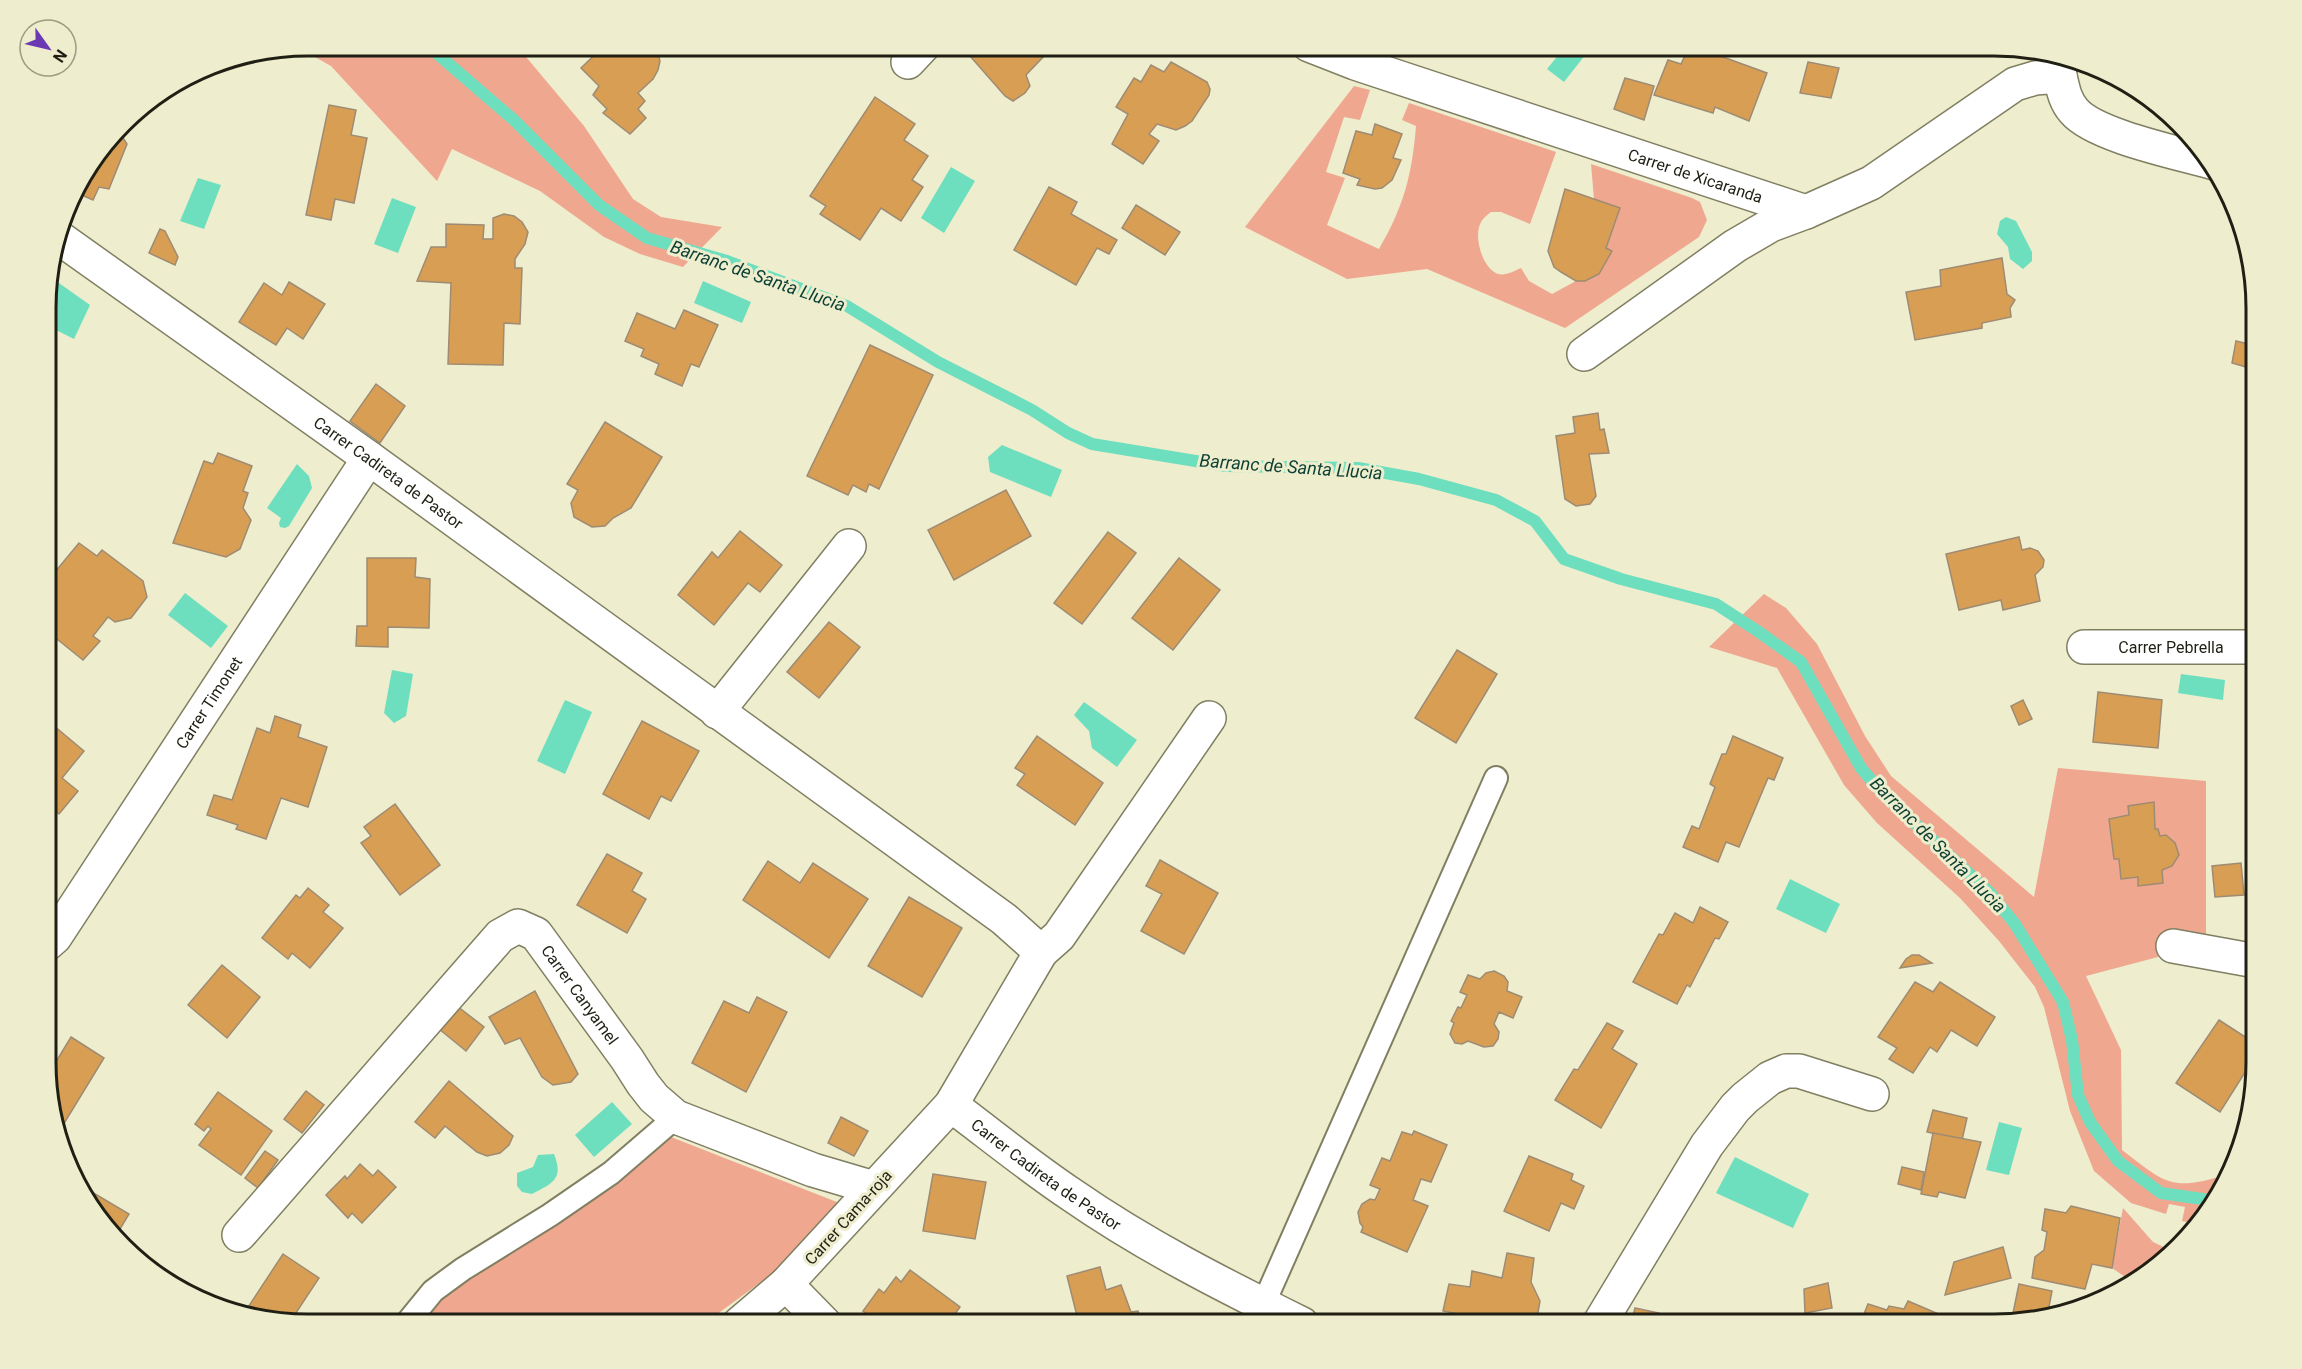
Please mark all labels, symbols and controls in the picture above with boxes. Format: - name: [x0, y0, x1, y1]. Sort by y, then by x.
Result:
- north arrow: [18, 18, 78, 78]
- text: N: [49, 46, 71, 66]
- street label: Carrer de Xicaranda: [1626, 145, 1765, 207]
- water label: Barranc de Santa Llucia: [668, 236, 848, 315]
- street label: Carrer Cadireta de Pastor: [310, 413, 467, 534]
- water label: Barranc de Santa Llucia: [1199, 450, 1383, 483]
- street label: Carrer Pebrella: [2118, 638, 2224, 657]
- street label: Carrer Timonet: [172, 653, 246, 753]
- water label: Barranc de Santa Llucia: [1866, 772, 2011, 917]
- street label: Carrer Canyamel: [537, 941, 622, 1048]
- street label: Carrer Cadireta de Pastor: [967, 1115, 1125, 1235]
- street label: Carrer Cama-roja: [801, 1166, 896, 1269]

